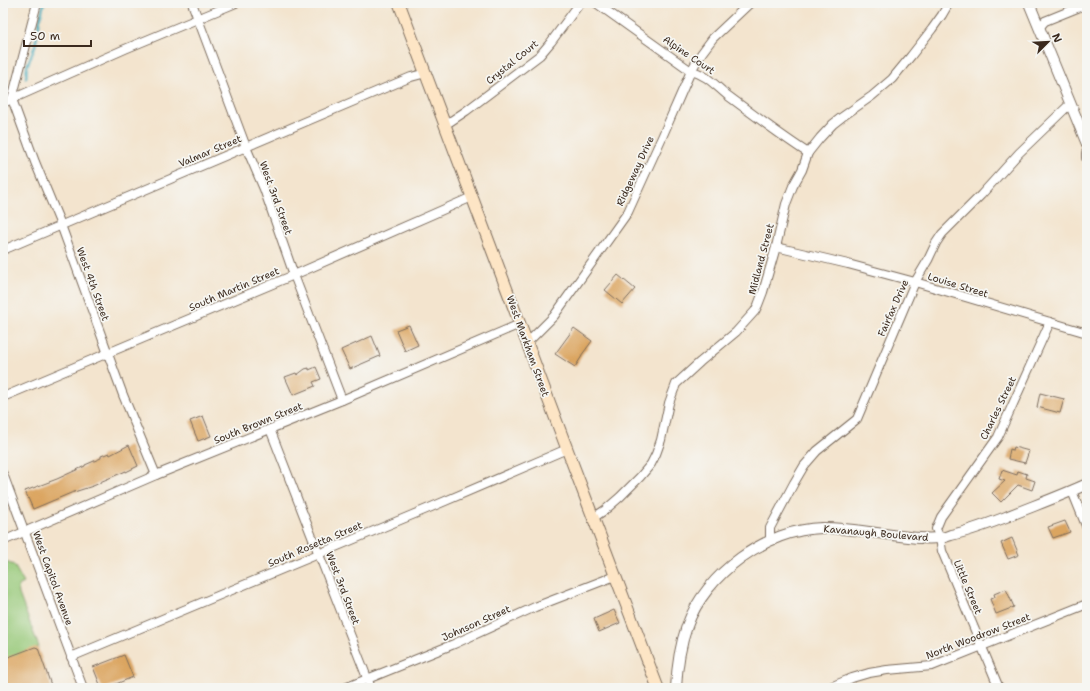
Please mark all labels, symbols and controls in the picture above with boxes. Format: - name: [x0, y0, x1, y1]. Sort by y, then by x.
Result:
- scale bar: [24, 22, 91, 48]
- north arrow: [1028, 22, 1068, 62]
- text: 50 m: [30, 28, 60, 44]
- text: N: [1048, 31, 1065, 45]
- street label: Alpine Court: [660, 33, 718, 77]
- street label: Crystal Court: [483, 37, 541, 87]
- street label: Valmar Street: [176, 132, 244, 170]
- street label: Ridgeway Drive: [613, 134, 657, 208]
- street label: West 3rd Street: [257, 159, 295, 237]
- street label: Midland Street: [745, 222, 777, 296]
- street label: West 4th Street: [74, 245, 112, 323]
- street label: South Martin Street: [187, 264, 281, 314]
- street label: Louise Street: [926, 270, 990, 300]
- street label: Fairfax Drive: [875, 277, 911, 338]
- street label: West Markham Street: [504, 294, 552, 398]
- street label: Charles Street: [977, 374, 1019, 442]
- street label: South Brown Street: [212, 399, 304, 447]
- street label: South Rosetta Street: [266, 518, 364, 570]
- street label: Kavanaugh Boulevard: [823, 522, 930, 544]
- street label: West Capitol Avenue: [30, 529, 76, 627]
- street label: West 3rd Street: [323, 550, 363, 626]
- street label: Little Street: [951, 558, 985, 616]
- street label: Johnson Street: [440, 602, 512, 644]
- street label: North Woodrow Street: [924, 610, 1032, 662]

